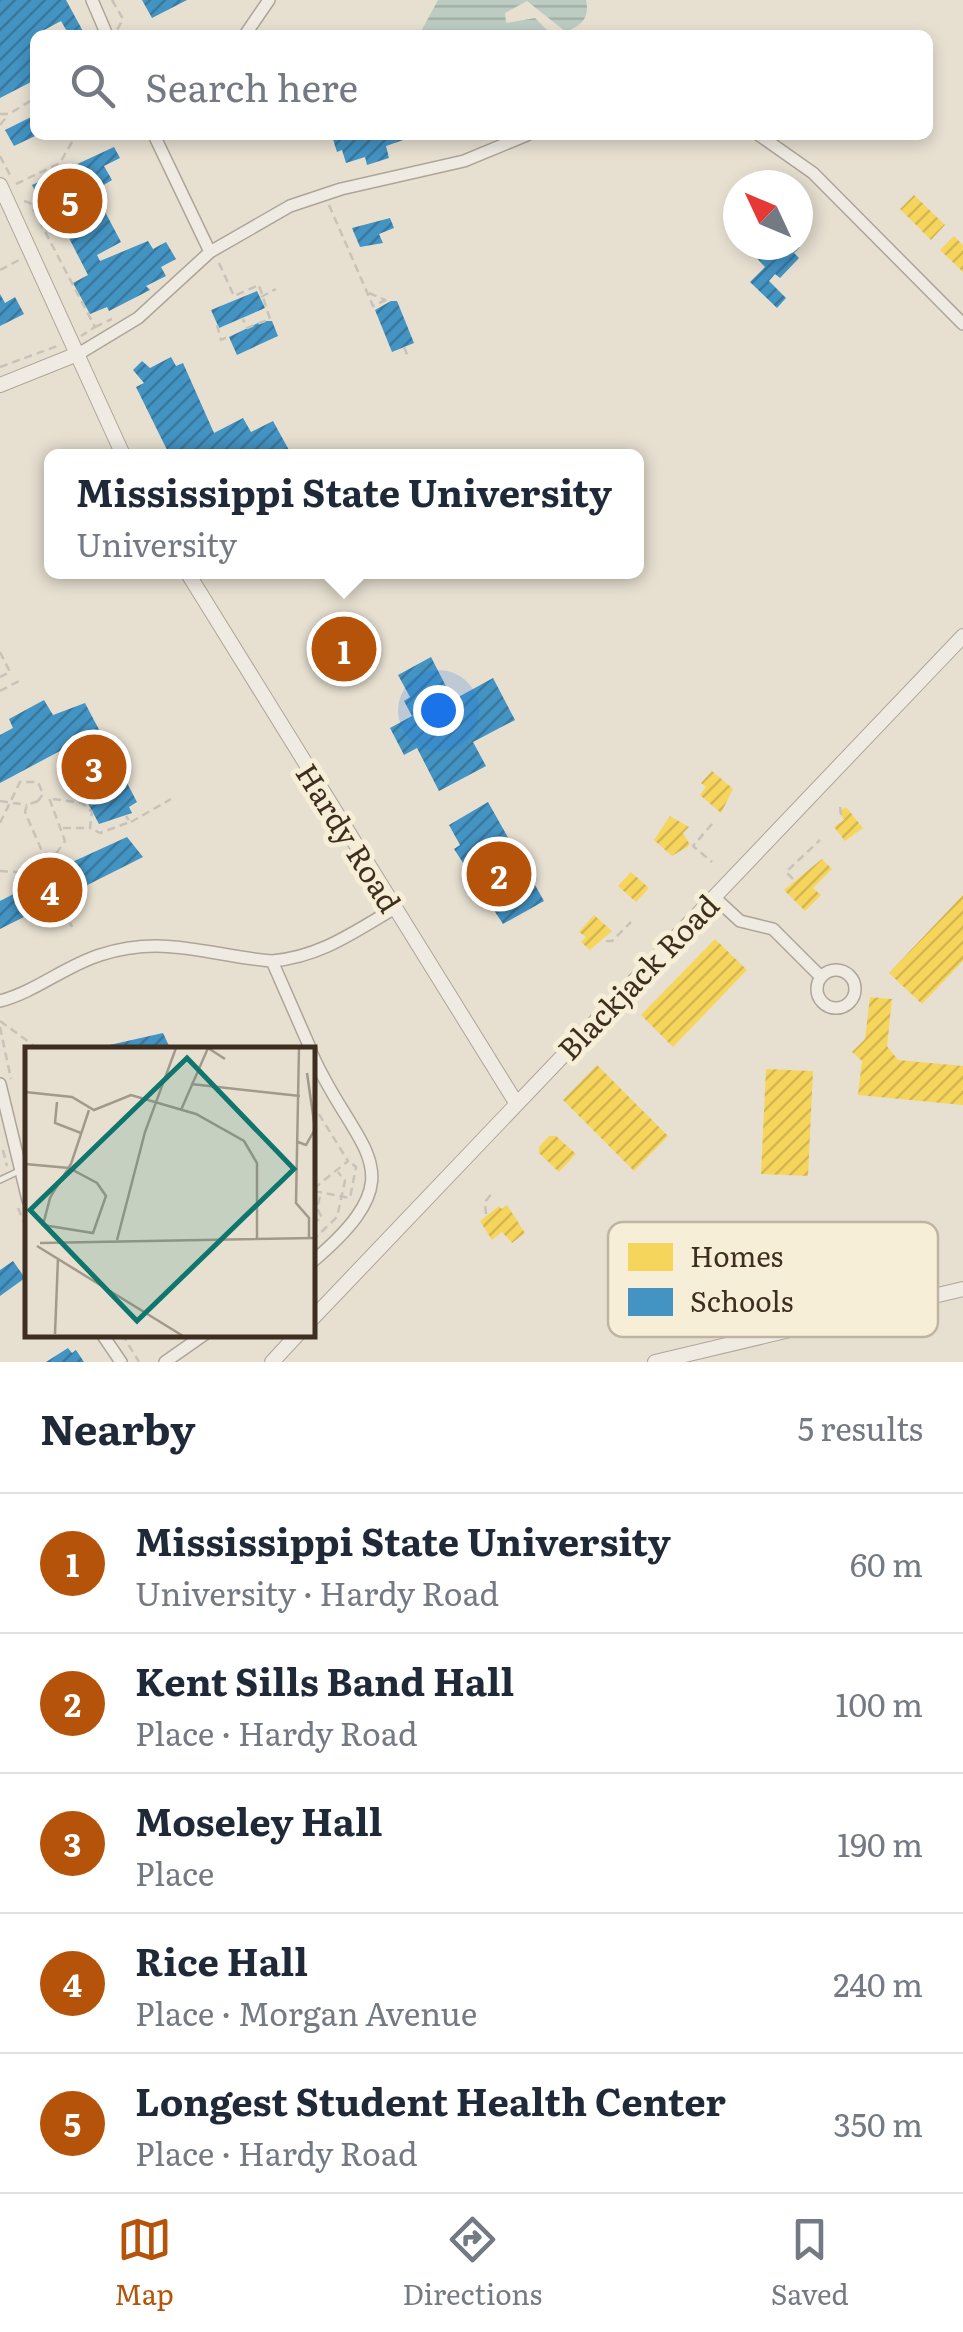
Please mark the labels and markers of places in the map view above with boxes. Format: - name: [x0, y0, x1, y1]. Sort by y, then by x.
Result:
- pin: 5: [38, 164, 102, 238]
- pin: 1: [312, 612, 376, 686]
- pin: 3: [62, 730, 126, 804]
- pin: 2: [466, 836, 532, 912]
- pin: 4: [18, 852, 82, 928]

